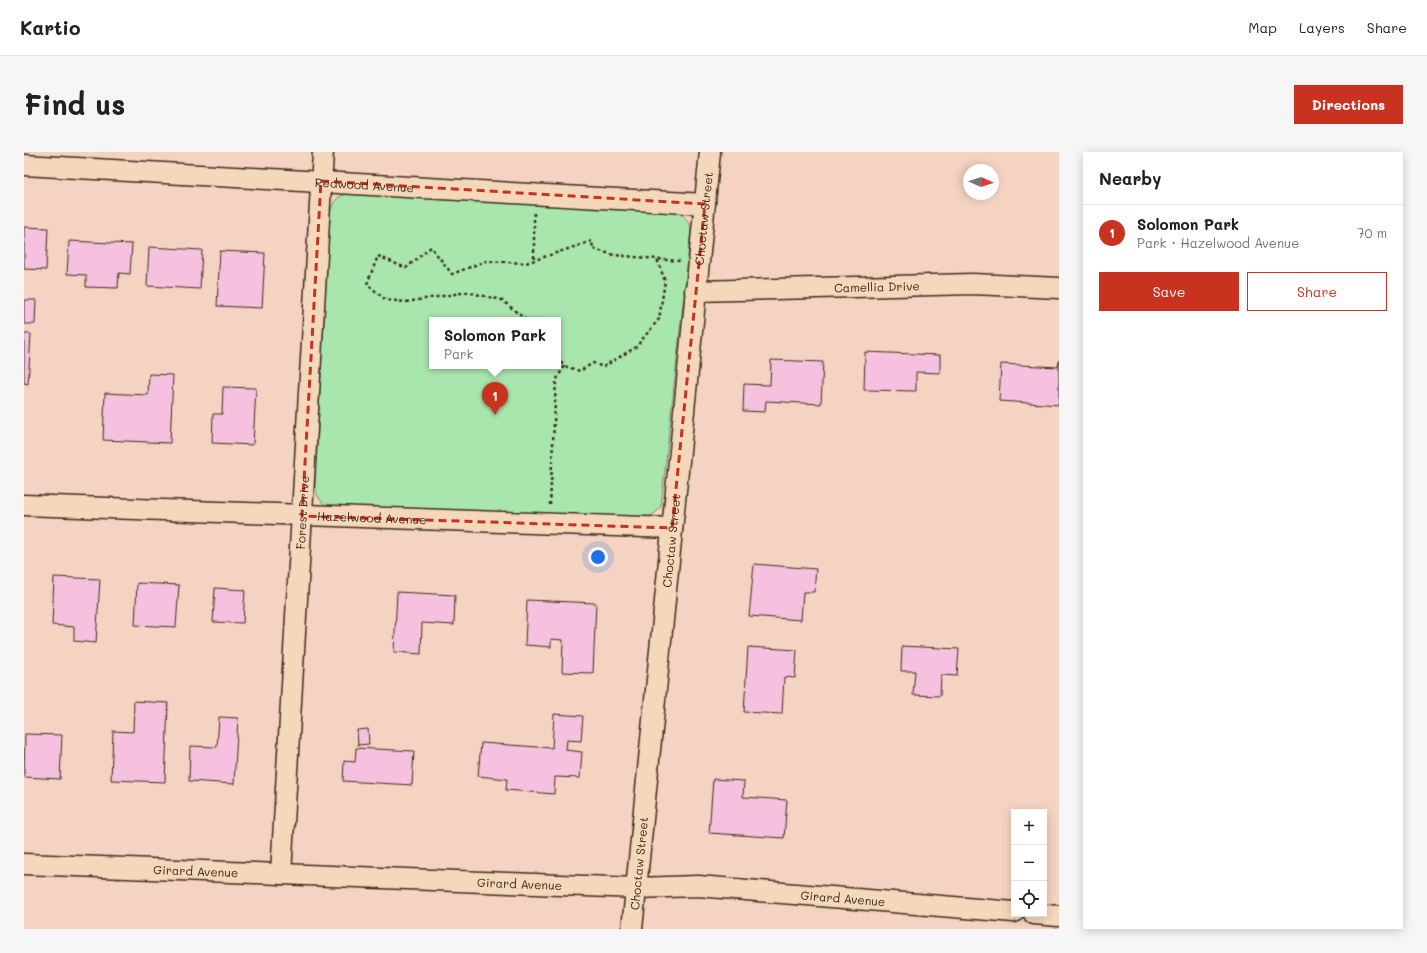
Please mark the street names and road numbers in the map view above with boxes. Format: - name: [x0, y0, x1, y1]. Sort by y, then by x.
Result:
- street label: Choctaw Street: [691, 171, 716, 266]
- street label: Redwood Avenue: [314, 174, 414, 195]
- street label: Camellia Drive: [834, 277, 920, 295]
- street label: Forest Drive: [292, 475, 312, 550]
- street label: Choctaw Street: [658, 494, 684, 588]
- street label: Hazelwood Avenue: [317, 507, 427, 527]
- street label: Choctaw Street: [626, 816, 651, 911]
- street label: Girard Avenue: [153, 861, 239, 880]
- street label: Girard Avenue: [477, 874, 562, 893]
- street label: Girard Avenue: [800, 886, 886, 909]

